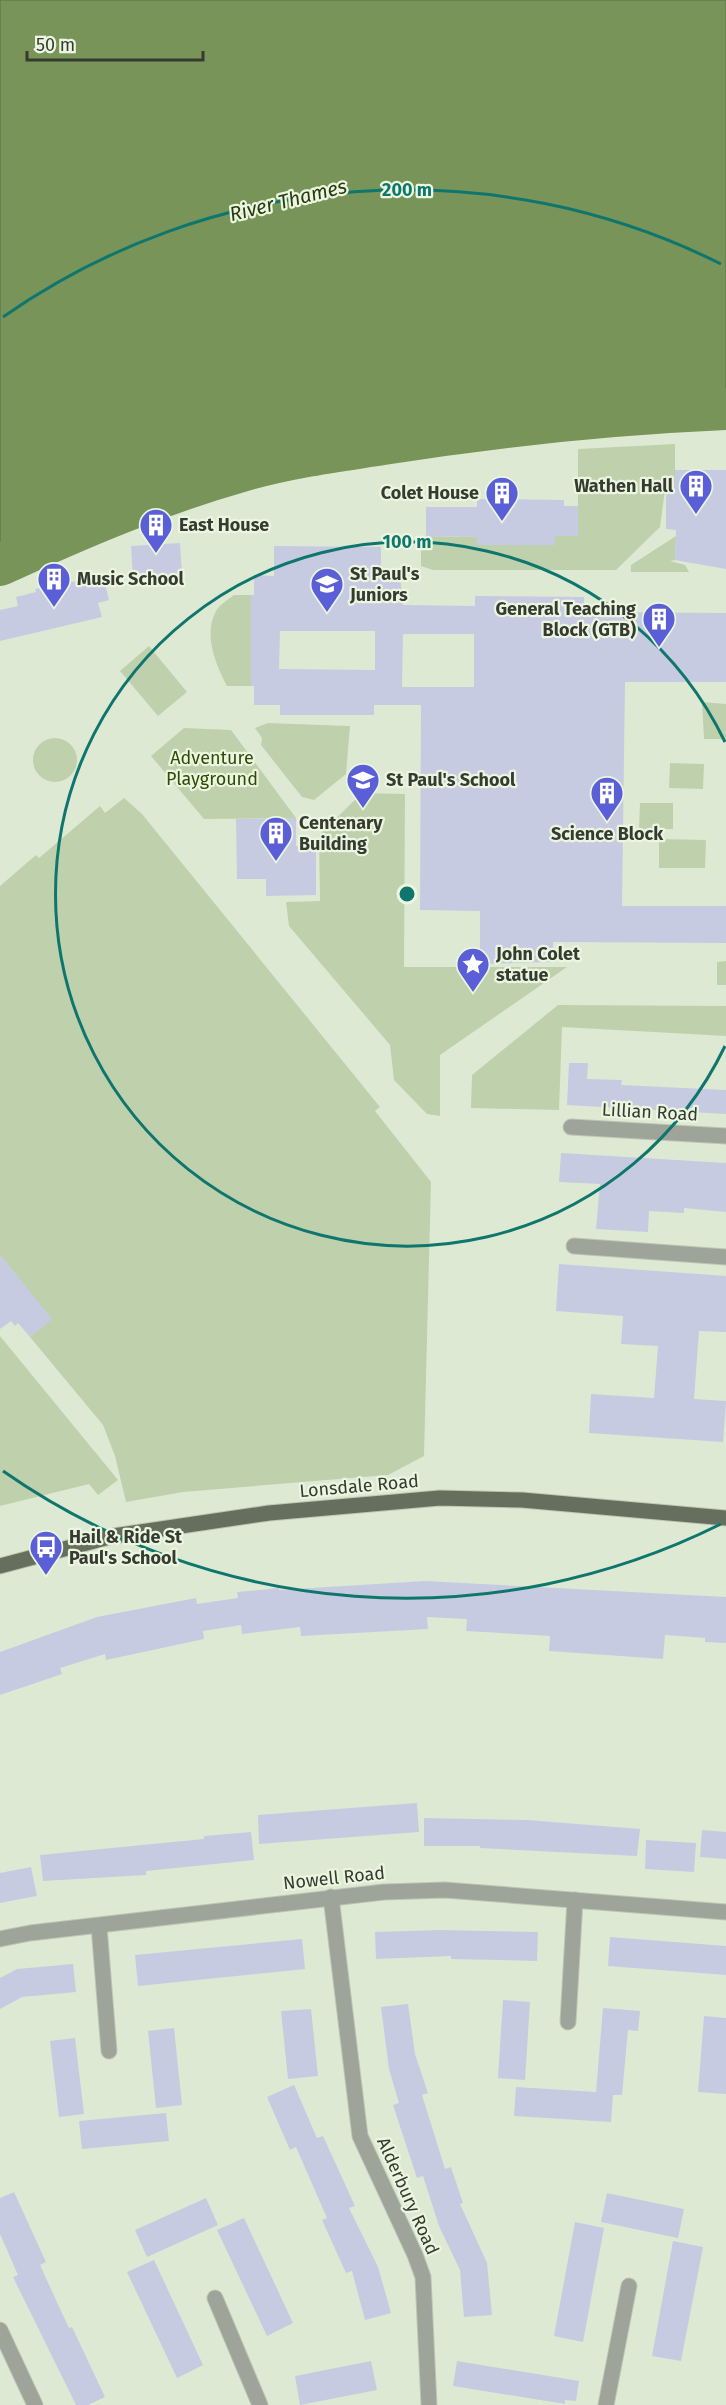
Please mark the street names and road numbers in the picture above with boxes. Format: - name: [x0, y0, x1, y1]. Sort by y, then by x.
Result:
- street label: Lillian Road: [601, 1098, 699, 1126]
- street label: Lonsdale Road: [298, 1470, 420, 1502]
- street label: Nowell Road: [282, 1862, 386, 1894]
- street label: Alderbury Road: [372, 2134, 444, 2258]

